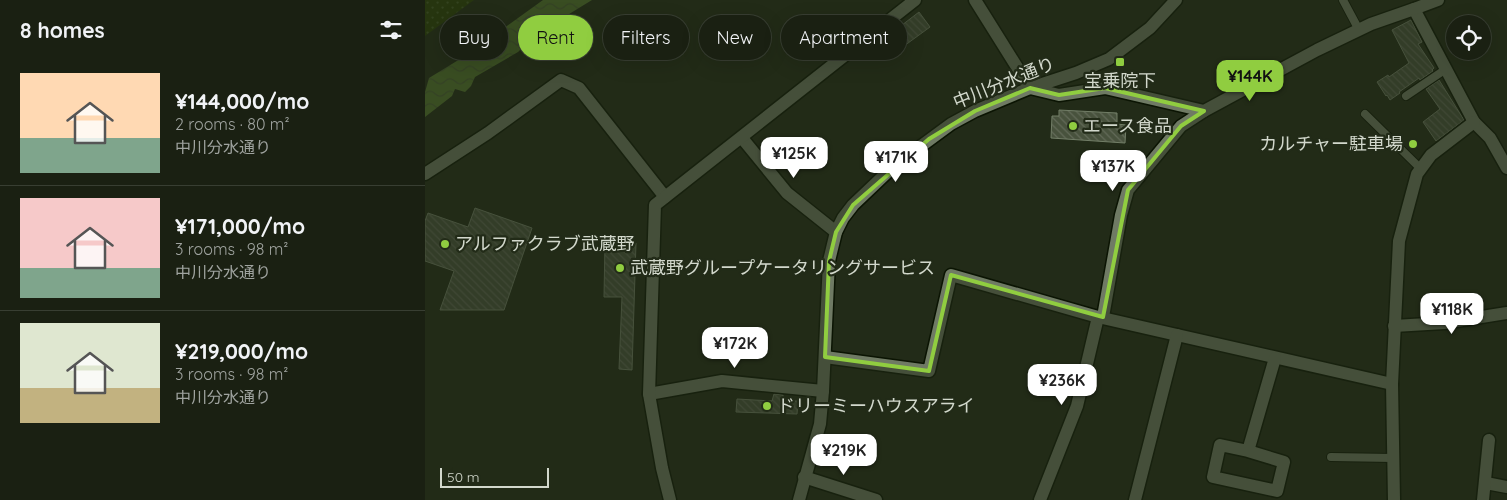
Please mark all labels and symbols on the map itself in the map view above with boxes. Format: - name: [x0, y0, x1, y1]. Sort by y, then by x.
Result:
- street label: 中川分水通り: [949, 52, 1058, 113]
- marker: 宝乗院下: [1114, 56, 1126, 68]
- pin: ¥144K: [1215, 59, 1285, 102]
- place label: 宝乗院下: [1084, 69, 1156, 92]
- place label: エース食品: [1083, 114, 1172, 137]
- marker: エース食品: [1067, 120, 1079, 132]
- place label: カルチャー駐車場: [1259, 132, 1403, 155]
- pin: ¥125K: [759, 136, 829, 179]
- marker: カルチャー駐車場: [1407, 138, 1419, 150]
- pin: ¥171K: [861, 140, 931, 183]
- pin: ¥137K: [1078, 150, 1148, 192]
- place label: アルファクラブ武蔵野: [455, 232, 635, 255]
- marker: アルファクラブ武蔵野: [439, 238, 451, 250]
- place label: 武蔵野グループケータリングサービス: [630, 256, 935, 279]
- marker: 武蔵野グループケータリングサービス: [614, 262, 626, 274]
- pin: ¥118K: [1417, 292, 1487, 335]
- pin: ¥172K: [700, 326, 770, 369]
- pin: ¥236K: [1027, 364, 1097, 406]
- place label: ドリーミーハウスアライ: [777, 394, 975, 417]
- marker: ドリーミーハウスアライ: [761, 400, 773, 412]
- pin: ¥219K: [809, 434, 879, 476]
- scale bar: [440, 465, 549, 488]

